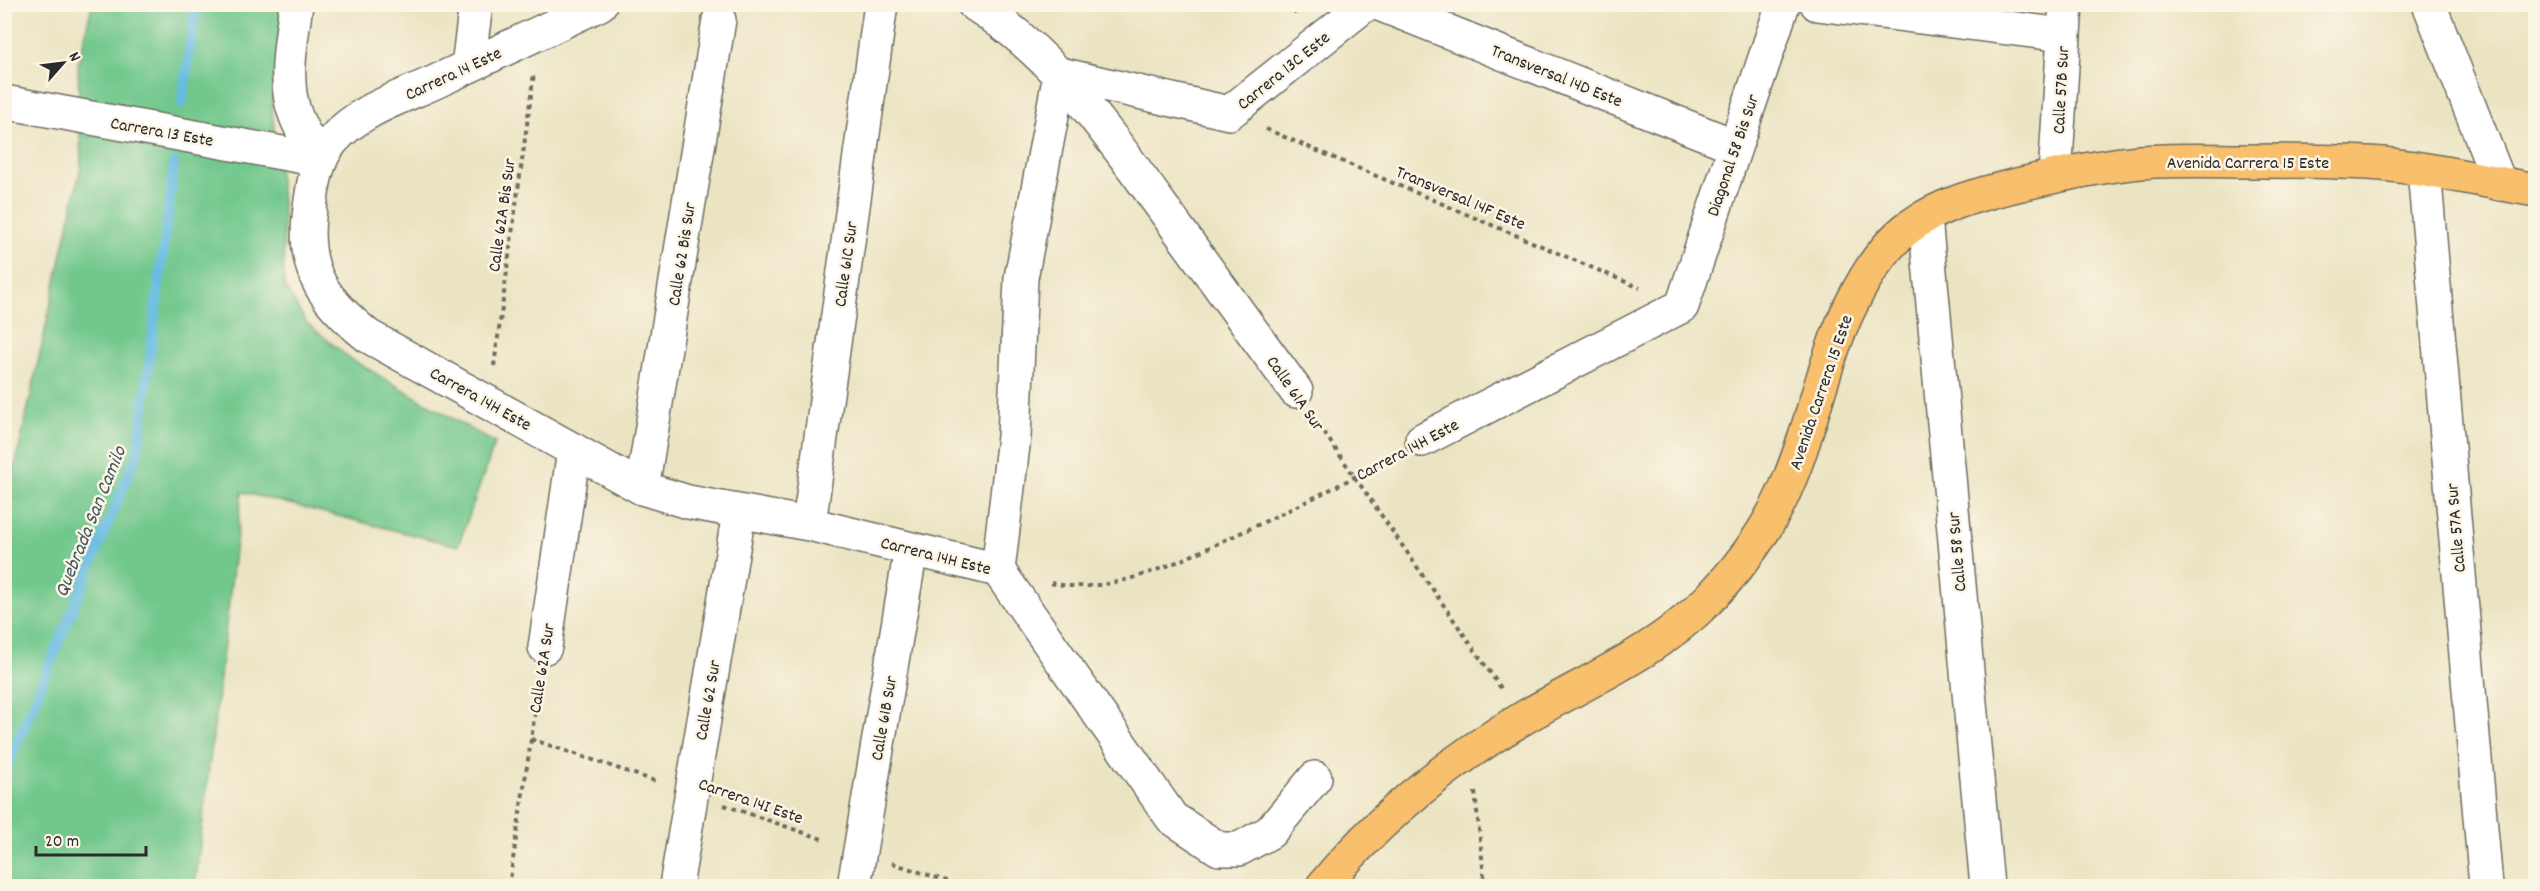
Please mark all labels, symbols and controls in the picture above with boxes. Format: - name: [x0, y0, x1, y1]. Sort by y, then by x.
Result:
- street label: Carrera 13C Este: [1233, 27, 1336, 117]
- north arrow: [33, 33, 93, 93]
- street label: Transversal 14D Este: [1487, 40, 1626, 115]
- street label: Carrera 14 Este: [402, 42, 506, 109]
- street label: Calle 57B Sur: [2048, 45, 2077, 135]
- text: N: [62, 48, 86, 66]
- street label: Diagonal 58 Bis Sur: [1702, 91, 1767, 220]
- street label: Carrera 13 Este: [108, 112, 215, 155]
- street label: Avenida Carrera 15 Este: [2167, 152, 2329, 177]
- street label: Calle 62A Bis Sur: [483, 157, 524, 274]
- street label: Transversal 14F Este: [1391, 161, 1529, 238]
- street label: Calle 62 Bis Sur: [663, 200, 704, 308]
- street label: Calle 61C Sur: [829, 220, 866, 309]
- street label: Avenida Carrera 15 Este: [1784, 312, 1861, 474]
- street label: Calle 61A Sur: [1259, 352, 1329, 438]
- street label: Carrera 14H Este: [424, 362, 535, 439]
- street label: Carrera 14H Este: [1352, 414, 1464, 489]
- water label: Quebrada San Camilo: [49, 442, 135, 602]
- street label: Calle 57A Sur: [2441, 482, 2474, 573]
- street label: Calle 58 Sur: [1943, 511, 1974, 593]
- street label: Carrera 14H Este: [878, 532, 993, 583]
- street label: Calle 62A Sur: [524, 621, 563, 715]
- street label: Calle 62 Sur: [690, 658, 729, 743]
- street label: Calle 61B Sur: [866, 674, 905, 763]
- street label: Carrera 14I Este: [694, 773, 806, 832]
- scale bar: [36, 819, 146, 857]
- text: 20 m: [45, 830, 79, 855]

